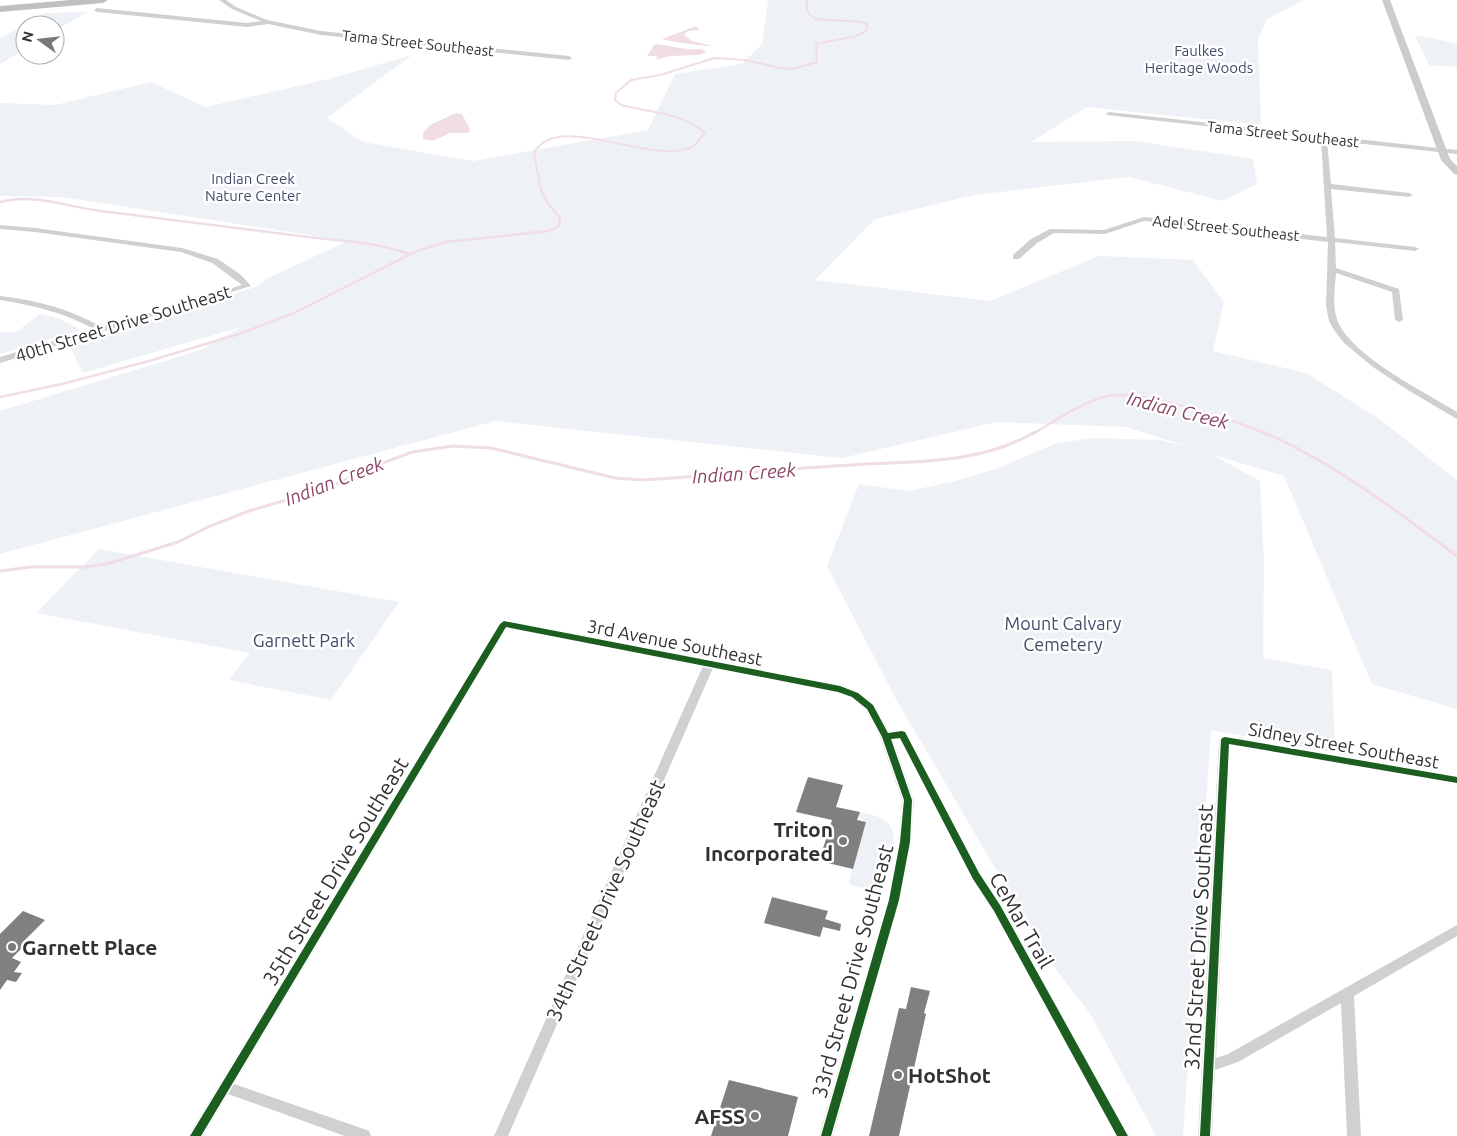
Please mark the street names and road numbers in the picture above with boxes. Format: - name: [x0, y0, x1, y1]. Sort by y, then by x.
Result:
- street label: Tama Street Southeast: [341, 27, 495, 59]
- street label: Tama Street Southeast: [1206, 118, 1360, 150]
- street label: Adel Street Southeast: [1152, 212, 1300, 244]
- street label: 40th Street Drive Southeast: [13, 281, 233, 365]
- street label: 3rd Avenue Southeast: [586, 615, 764, 669]
- street label: Sidney Street Southeast: [1247, 718, 1441, 772]
- street label: 35th Street Drive Southeast: [257, 753, 413, 989]
- street label: 34th Street Drive Southeast: [541, 775, 669, 1025]
- street label: 32nd Street Drive Southeast: [1179, 804, 1217, 1070]
- street label: 33rd Street Drive Southeast: [807, 841, 897, 1101]
- street label: CeMar Trail: [985, 868, 1059, 972]

